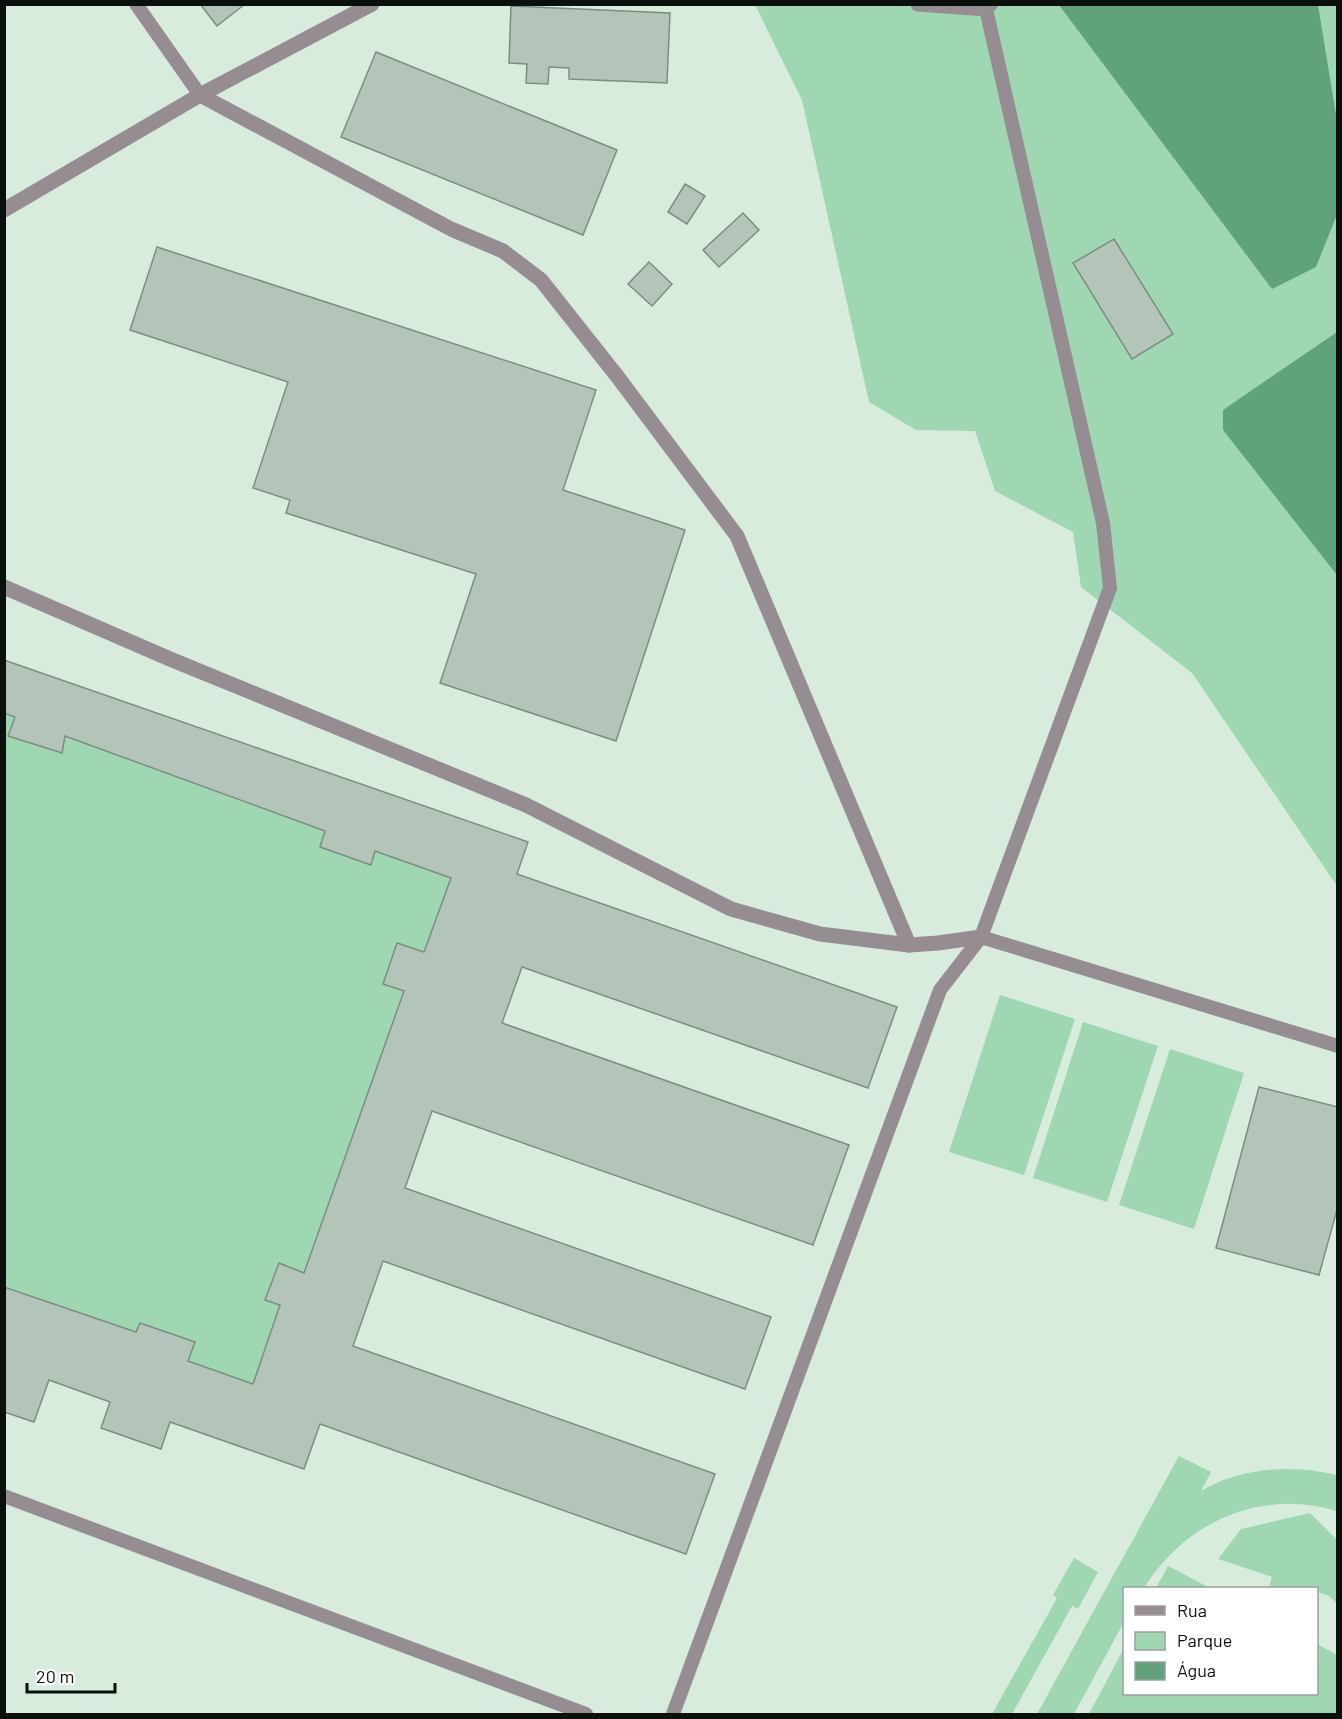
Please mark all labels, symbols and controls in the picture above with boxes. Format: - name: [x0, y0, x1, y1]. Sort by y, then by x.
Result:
- legend: [1123, 1587, 1318, 1695]
- text: Rua: [1177, 1599, 1207, 1621]
- text: Parque: [1177, 1629, 1232, 1651]
- scale bar: [27, 1656, 116, 1694]
- text: Água: [1177, 1659, 1216, 1681]
- text: 20 m: [36, 1665, 74, 1687]

